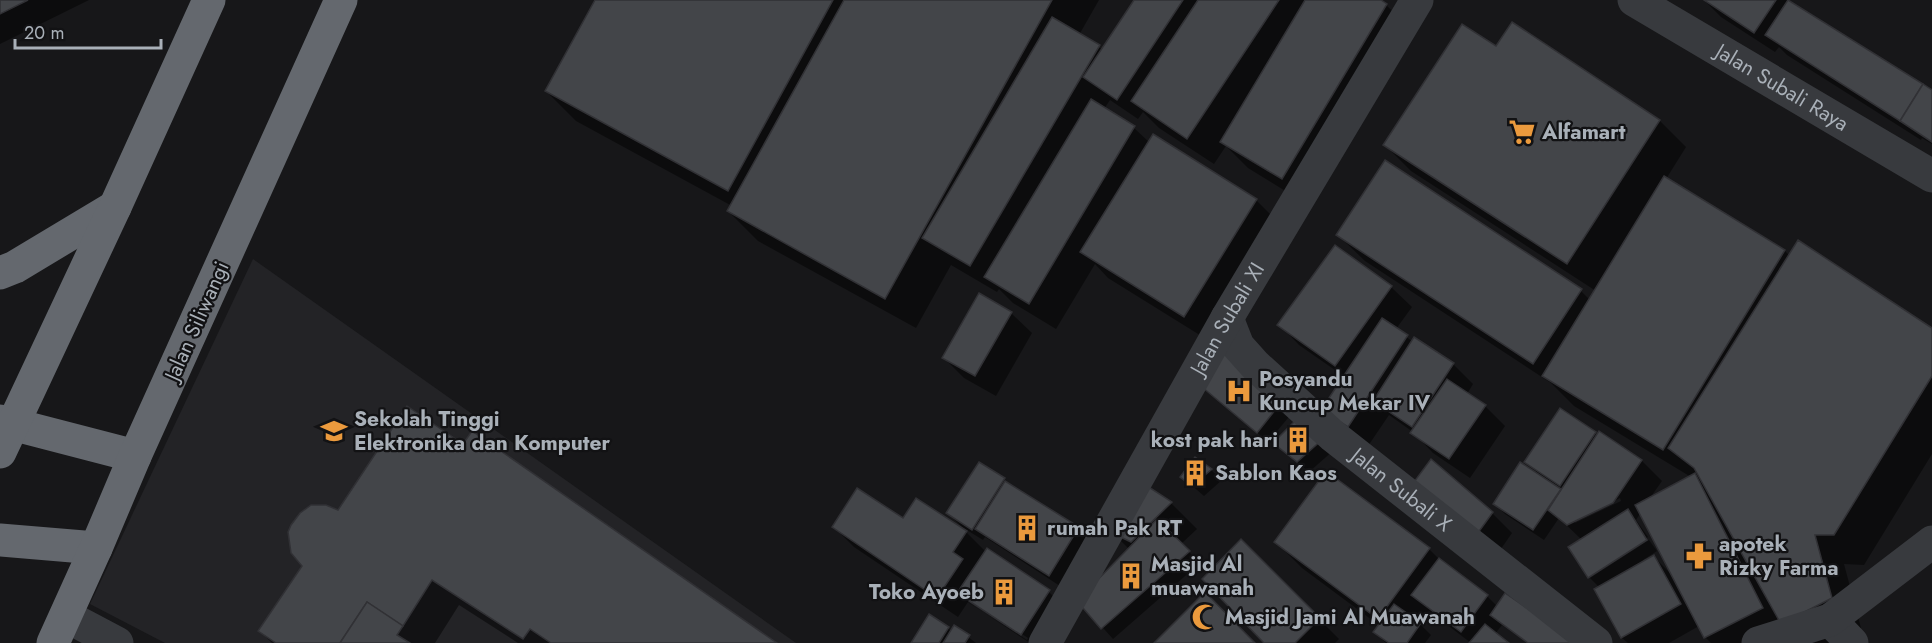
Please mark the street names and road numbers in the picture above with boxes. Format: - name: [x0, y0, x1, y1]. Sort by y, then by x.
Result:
- street label: Jalan Subali Raya: [1707, 35, 1854, 138]
- street label: Jalan Siliwangi: [156, 257, 237, 388]
- street label: Jalan Subali XI: [1182, 257, 1272, 383]
- street label: Jalan Subali X: [1342, 439, 1458, 539]

